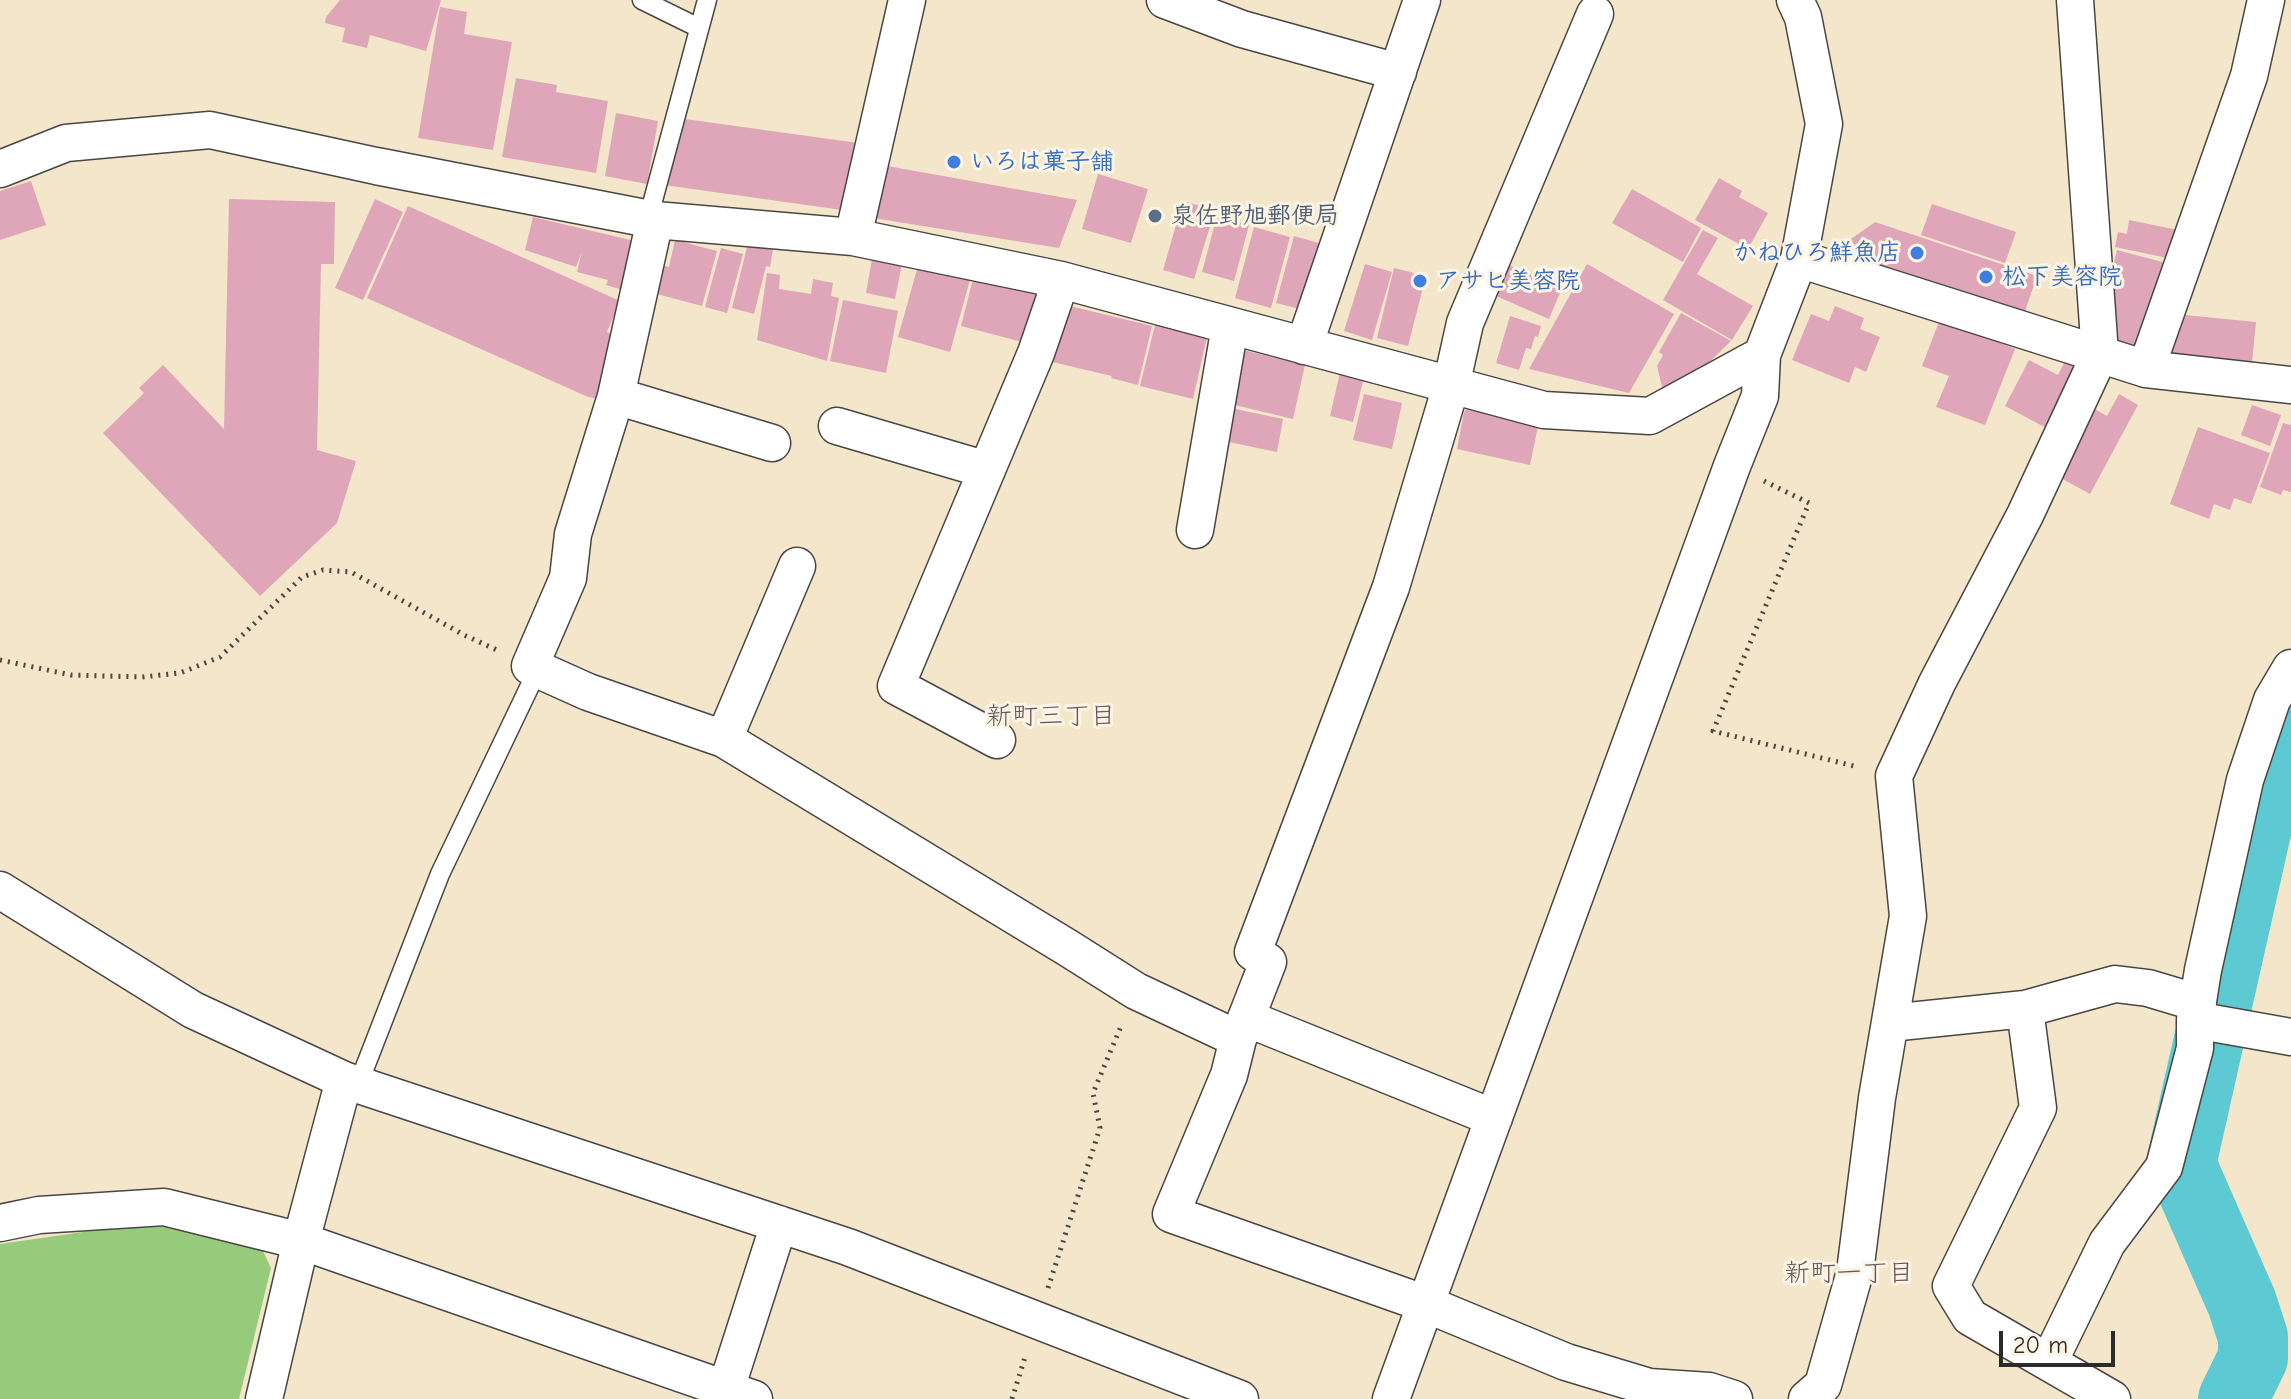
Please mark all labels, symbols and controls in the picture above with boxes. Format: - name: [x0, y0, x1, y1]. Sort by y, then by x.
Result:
- place label: いろは菓子舗: [970, 148, 1114, 176]
- marker: いろは菓子舗: [945, 153, 963, 171]
- place label: 泉佐野旭郵便局: [1171, 202, 1339, 230]
- marker: 泉佐野旭郵便局: [1146, 207, 1164, 225]
- place label: かねひろ鮮魚店: [1733, 239, 1901, 267]
- marker: かねひろ鮮魚店: [1908, 244, 1926, 262]
- place label: 松下美容院: [2002, 263, 2122, 291]
- place label: アサヒ美容院: [1436, 267, 1580, 295]
- marker: 松下美容院: [1977, 268, 1995, 286]
- marker: アサヒ美容院: [1411, 272, 1429, 290]
- district label: 新町三丁目: [986, 701, 1116, 733]
- district label: 新町一丁目: [1784, 1258, 1914, 1290]
- scale bar: [2003, 1315, 2119, 1365]
- text: 20 m: [2013, 1331, 2068, 1359]

